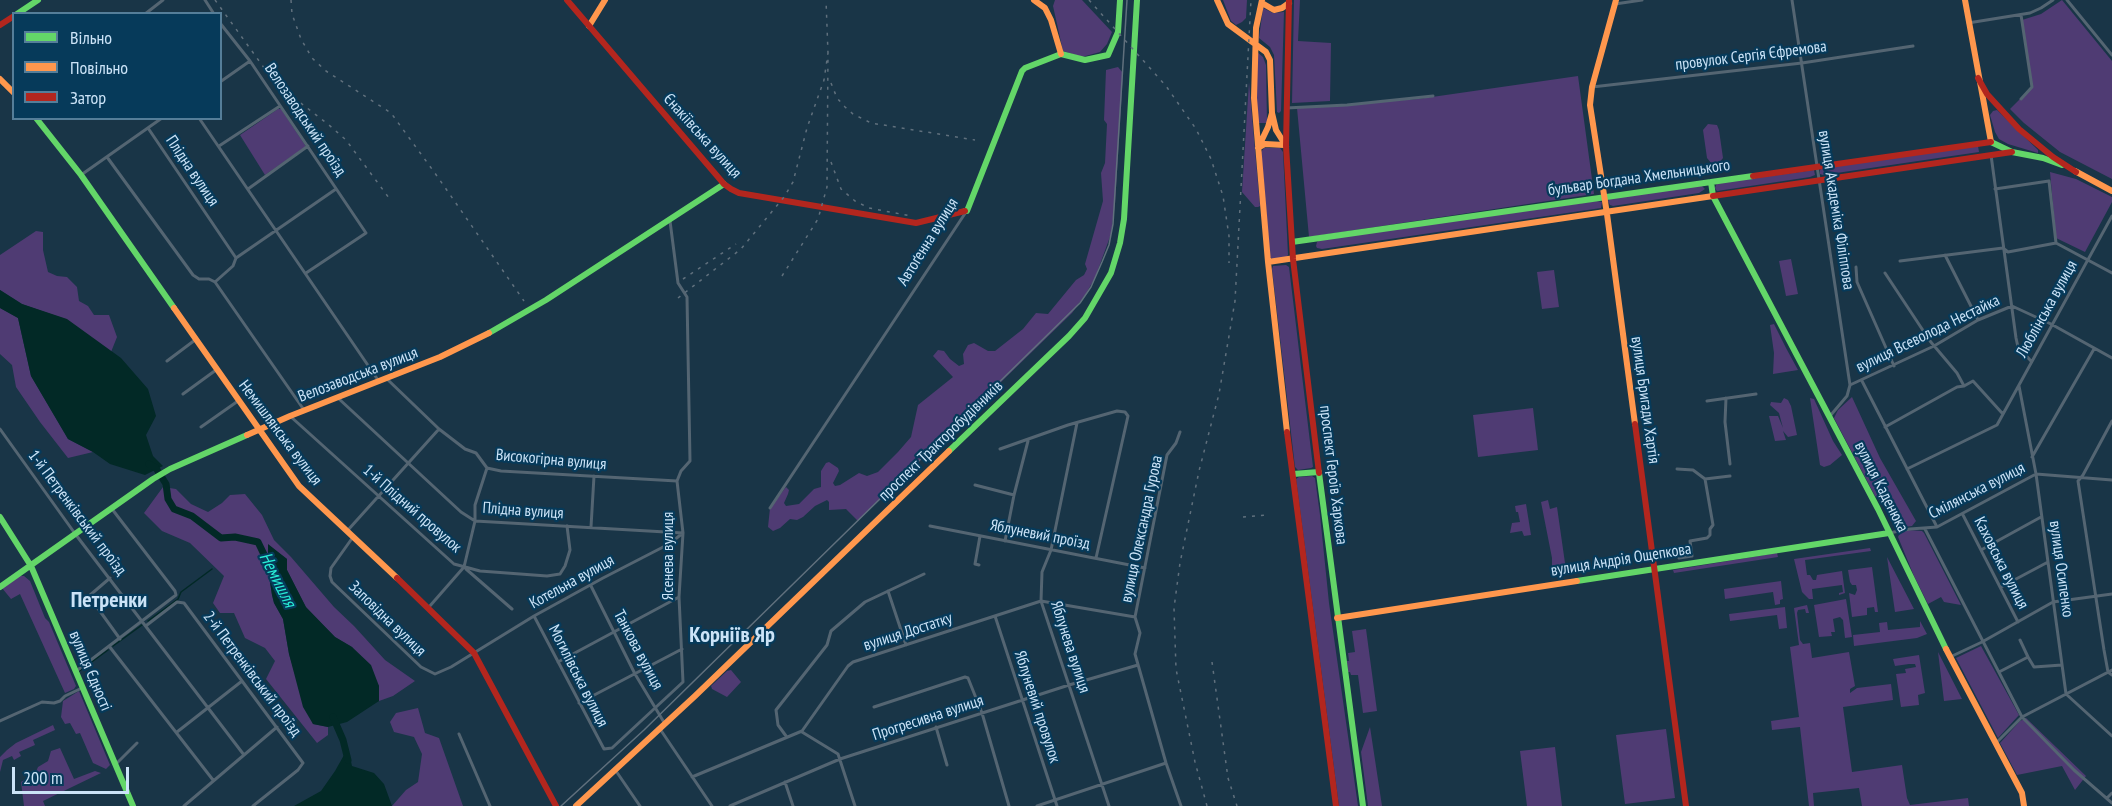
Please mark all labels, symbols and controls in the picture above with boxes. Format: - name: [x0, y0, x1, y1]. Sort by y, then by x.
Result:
- legend: [12, 12, 222, 120]
- text: Вільно: [70, 26, 112, 49]
- street label: провулок Сергія Єфремова: [1674, 37, 1828, 75]
- text: Повільно: [70, 56, 128, 79]
- street label: Велозаводський проїзд: [260, 60, 350, 180]
- text: Затор: [70, 86, 106, 109]
- street label: Єнакіївська вулиця: [659, 90, 745, 182]
- street label: вулиця Академіка Філіппова: [1814, 129, 1858, 291]
- street label: Плідна вулиця: [161, 132, 223, 210]
- street label: бульвар Богдана Хмельницького: [1547, 156, 1731, 200]
- street label: Автоґенна вулиця: [893, 195, 963, 289]
- street label: Люблінська вулиця: [2012, 257, 2082, 361]
- street label: вулиця Всеволода Нестайка: [1853, 291, 2003, 377]
- street label: вулиця Бригади Хартія: [1627, 335, 1663, 465]
- street label: Велозаводська вулиця: [296, 343, 420, 407]
- street label: Немишлянська вулиця: [234, 377, 326, 489]
- street label: проспект Тракторобудівників: [875, 377, 1007, 505]
- street label: проспект Героїв Харкова: [1315, 404, 1351, 546]
- street label: вулиця Каденюка: [1850, 438, 1912, 536]
- street label: Високогірна вулиця: [495, 446, 607, 474]
- street label: 1-й Петренківський проїзд: [24, 447, 130, 579]
- street label: вулиця Олександра Гурова: [1117, 454, 1167, 604]
- street label: Смілянська вулиця: [1926, 458, 2028, 524]
- street label: 1-й Плідний провулок: [359, 461, 465, 557]
- street label: Плідна вулиця: [482, 499, 564, 523]
- street label: Ясенева вулиця: [658, 512, 678, 600]
- street label: Каховська вулиця: [1970, 514, 2032, 612]
- street label: Яблуневий проїзд: [988, 516, 1092, 554]
- street label: вулиця Осипенко: [2045, 519, 2077, 619]
- street label: вулиця Андрія Ощепкова: [1549, 539, 1693, 581]
- water label: Немишля: [254, 549, 300, 611]
- street label: Котельна вулиця: [526, 551, 618, 613]
- street label: Заповідна вулиця: [344, 577, 430, 661]
- district label: Петренки: [71, 588, 147, 614]
- street label: Яблунева вулиця: [1046, 599, 1094, 695]
- street label: Танкова вулиця: [609, 607, 667, 693]
- street label: 2-й Петренківський проїзд: [199, 608, 305, 740]
- street label: вулиця Достатку: [861, 609, 955, 655]
- street label: Могилівська вулиця: [544, 622, 612, 730]
- district label: Корніїв Яр: [689, 623, 775, 649]
- street label: вулиця Єдності: [65, 628, 115, 714]
- street label: Яблуневий провулок: [1010, 648, 1064, 766]
- street label: Прогресивна вулиця: [870, 691, 986, 745]
- scale bar: [15, 755, 132, 793]
- text: 200 m: [23, 766, 63, 789]

